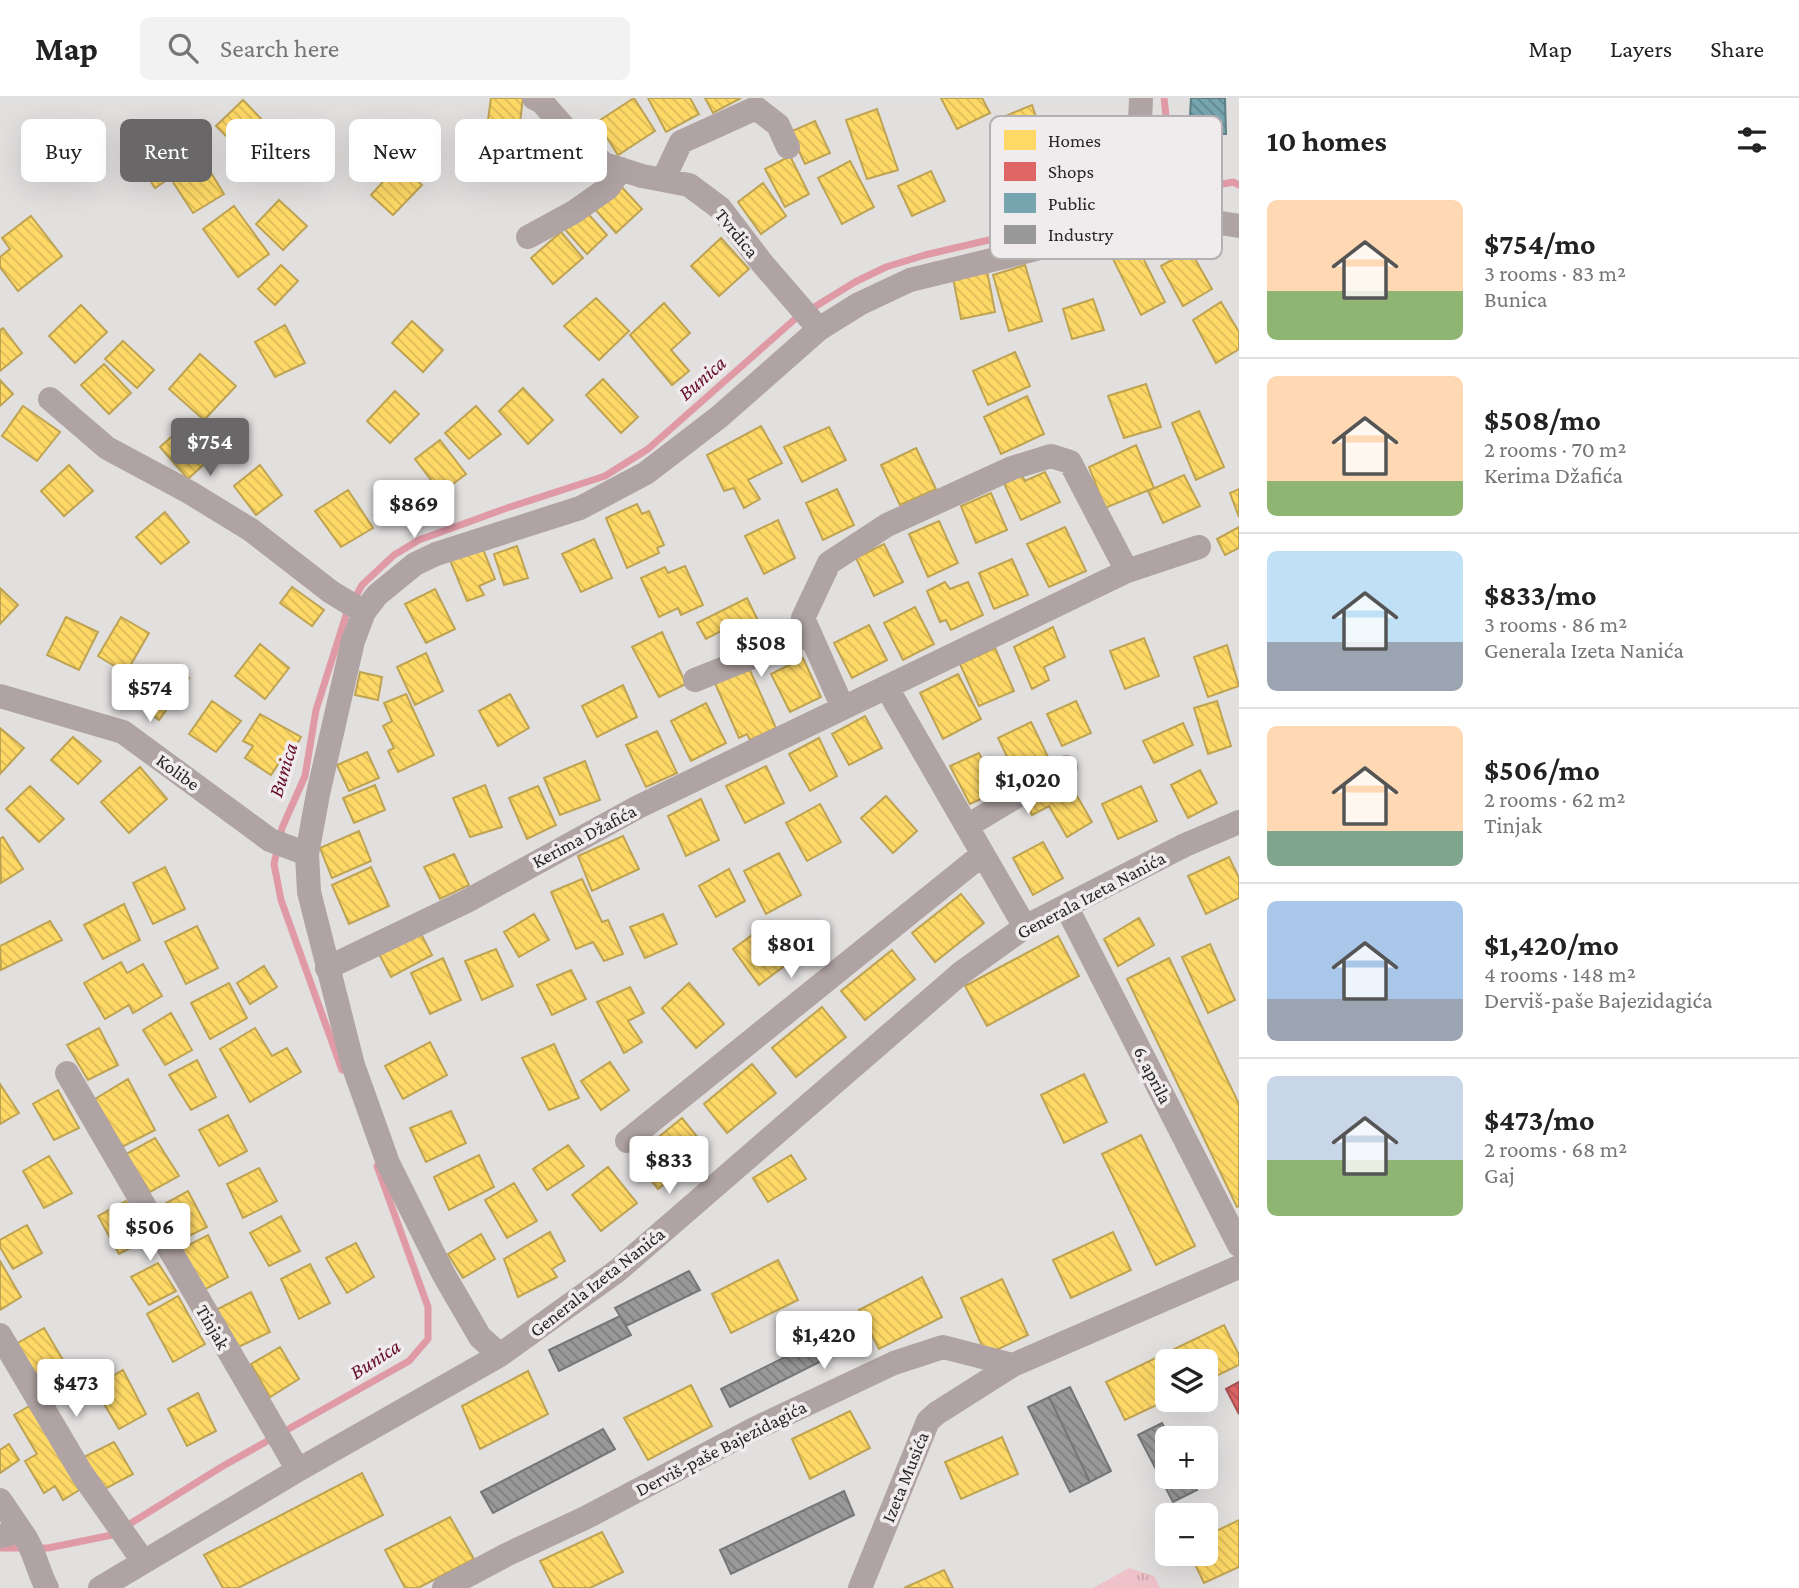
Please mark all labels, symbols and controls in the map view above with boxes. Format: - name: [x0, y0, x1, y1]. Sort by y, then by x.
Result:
- search box: [140, 17, 630, 80]
- icon: search: [164, 29, 202, 67]
- text: Map: [35, 30, 98, 67]
- text: Search here: [220, 34, 339, 63]
- text: Map: [1528, 35, 1572, 62]
- text: Layers: [1610, 35, 1672, 62]
- text: Share: [1710, 35, 1764, 62]
- legend: [990, 116, 1222, 259]
- chip: Buy: [21, 119, 106, 182]
- chip: Rent: [120, 119, 212, 182]
- chip: Filters: [226, 119, 335, 182]
- chip: New: [349, 119, 441, 182]
- chip: Apartment: [455, 119, 607, 182]
- icon: filters: [1733, 121, 1771, 159]
- text: 10 homes: [1267, 124, 1387, 157]
- text: Homes: [1048, 130, 1101, 151]
- text: Shops: [1048, 161, 1094, 182]
- text: Public: [1048, 193, 1095, 214]
- street label: Tvrdica: [711, 204, 763, 262]
- text: Industry: [1048, 224, 1114, 245]
- text: $754/mo: [1484, 227, 1596, 260]
- icon: home: [1323, 228, 1407, 312]
- text: 3 rooms · 83 m²: [1484, 260, 1626, 286]
- text: Bunica: [1484, 286, 1547, 312]
- water label: Bunica: [673, 351, 731, 405]
- text: $508/mo: [1484, 403, 1601, 436]
- icon: home: [1323, 404, 1407, 488]
- pin: $754: [169, 418, 251, 478]
- text: $754: [187, 428, 233, 454]
- text: 2 rooms · 70 m²: [1484, 436, 1627, 462]
- text: Kerima Džafića: [1484, 462, 1623, 488]
- pin: $869: [373, 480, 455, 540]
- text: $869: [389, 490, 439, 516]
- text: $833/mo: [1484, 578, 1597, 611]
- icon: home: [1323, 579, 1407, 663]
- text: 3 rooms · 86 m²: [1484, 611, 1627, 637]
- pin: $508: [720, 620, 802, 679]
- text: $508: [736, 629, 786, 655]
- text: Generala Izeta Nanića: [1484, 637, 1684, 663]
- pin: $574: [109, 664, 191, 724]
- text: $574: [128, 674, 172, 700]
- water label: Bunica: [263, 740, 303, 800]
- street label: Kolibe: [152, 749, 204, 795]
- text: $506/mo: [1484, 753, 1600, 786]
- icon: home: [1323, 754, 1407, 838]
- pin: $1,020: [971, 756, 1085, 816]
- text: $1,020: [995, 766, 1061, 792]
- text: 2 rooms · 62 m²: [1484, 786, 1625, 812]
- street label: Kerima Džafića: [528, 800, 640, 872]
- text: Tinjak: [1484, 812, 1542, 838]
- street label: Generala Izeta Nanića: [1013, 847, 1169, 943]
- pin: $801: [750, 920, 832, 980]
- text: $1,420/mo: [1484, 928, 1619, 961]
- icon: home: [1323, 929, 1407, 1013]
- text: $801: [767, 930, 815, 956]
- text: 4 rooms · 148 m²: [1484, 961, 1636, 987]
- text: Derviš-paše Bajezidagića: [1484, 987, 1713, 1013]
- street label: 6. aprila: [1130, 1043, 1176, 1107]
- text: $473/mo: [1484, 1103, 1595, 1136]
- icon: home: [1323, 1104, 1407, 1188]
- pin: $833: [628, 1136, 710, 1196]
- text: 2 rooms · 68 m²: [1484, 1136, 1627, 1162]
- text: $833: [645, 1146, 693, 1172]
- text: Gaj: [1484, 1162, 1515, 1188]
- pin: $506: [109, 1204, 191, 1263]
- text: $506: [125, 1213, 175, 1239]
- street label: Generala Izeta Nanića: [525, 1223, 669, 1341]
- street label: Tinjak: [191, 1301, 235, 1354]
- pin: $1,420: [767, 1312, 881, 1371]
- text: $1,420: [792, 1321, 856, 1347]
- water label: Bunica: [345, 1334, 405, 1384]
- map controls: [1155, 1349, 1218, 1566]
- button: layers: [1155, 1349, 1218, 1412]
- pin: $473: [35, 1360, 117, 1419]
- text: $473: [53, 1369, 99, 1395]
- street label: Derviš-paše Bajezidagića: [632, 1396, 811, 1501]
- button: +: [1155, 1426, 1218, 1489]
- street label: Izeta Musića: [877, 1429, 933, 1525]
- button: −: [1155, 1503, 1218, 1566]

